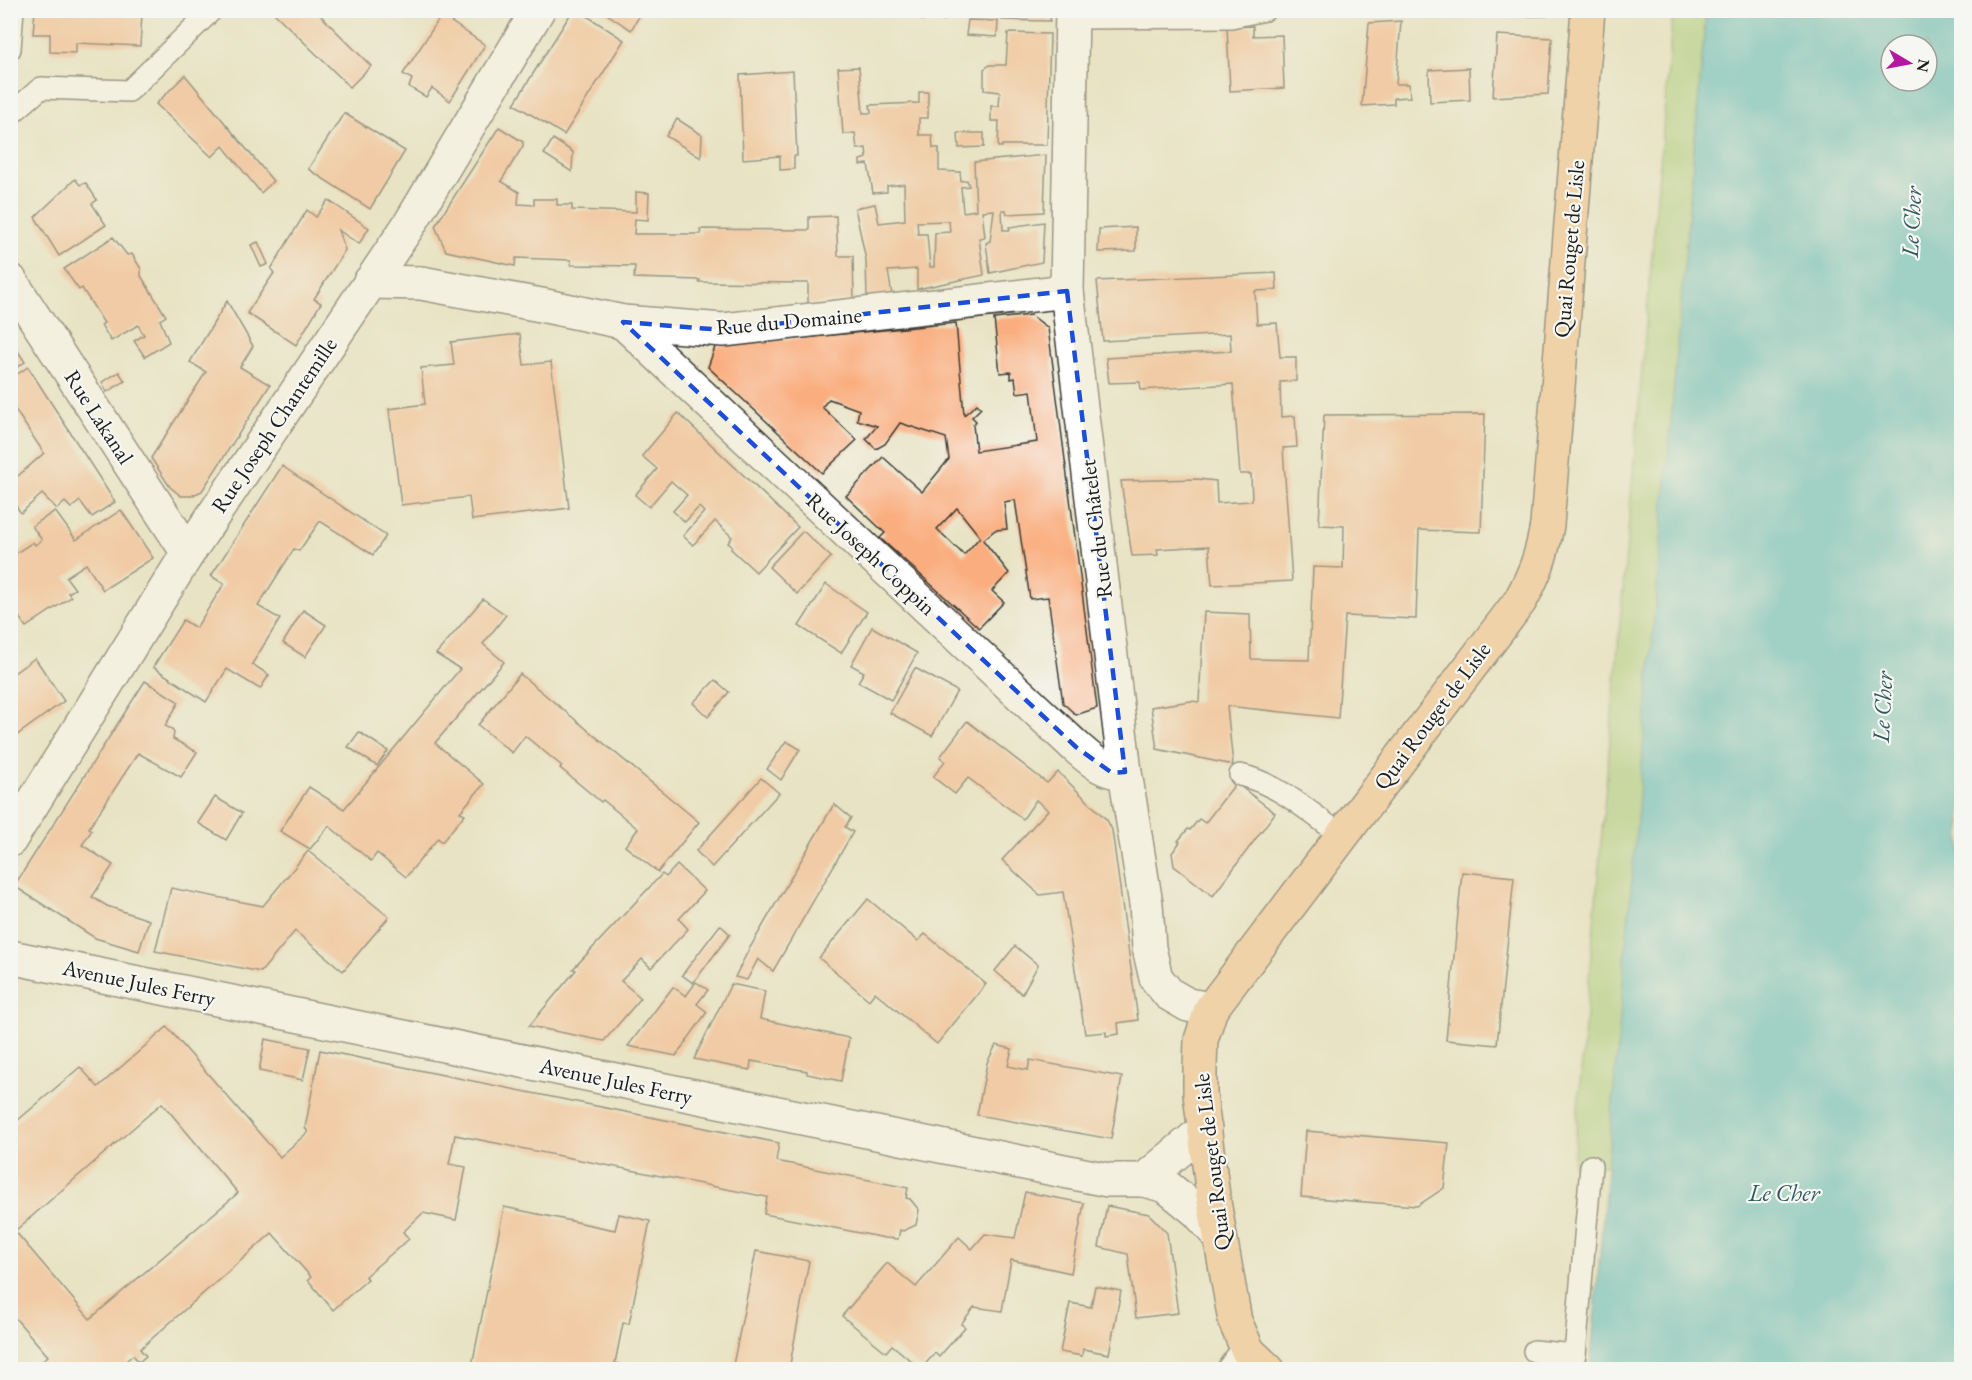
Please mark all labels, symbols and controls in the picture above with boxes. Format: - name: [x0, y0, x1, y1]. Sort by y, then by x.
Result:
- north arrow: [1879, 33, 1939, 93]
- text: N: [1912, 57, 1935, 74]
- street label: Quai Rouget de Lisle: [1547, 159, 1591, 339]
- water label: Le Cher: [1894, 184, 1928, 259]
- street label: Rue du Domaine: [715, 300, 864, 342]
- street label: Rue Joseph Chantemille: [204, 331, 344, 518]
- street label: Rue Lakanal: [58, 364, 140, 470]
- street label: Rue du Châtelet: [1073, 458, 1119, 600]
- street label: Rue Joseph Coppin: [800, 486, 942, 622]
- street label: Quai Rouget de Lisle: [1367, 636, 1497, 796]
- water label: Le Cher: [1865, 669, 1899, 744]
- street label: Avenue Jules Ferry: [59, 952, 218, 1013]
- street label: Avenue Jules Ferry: [536, 1050, 695, 1111]
- street label: Quai Rouget de Lisle: [1187, 1072, 1237, 1252]
- water label: Le Cher: [1747, 1177, 1821, 1208]

